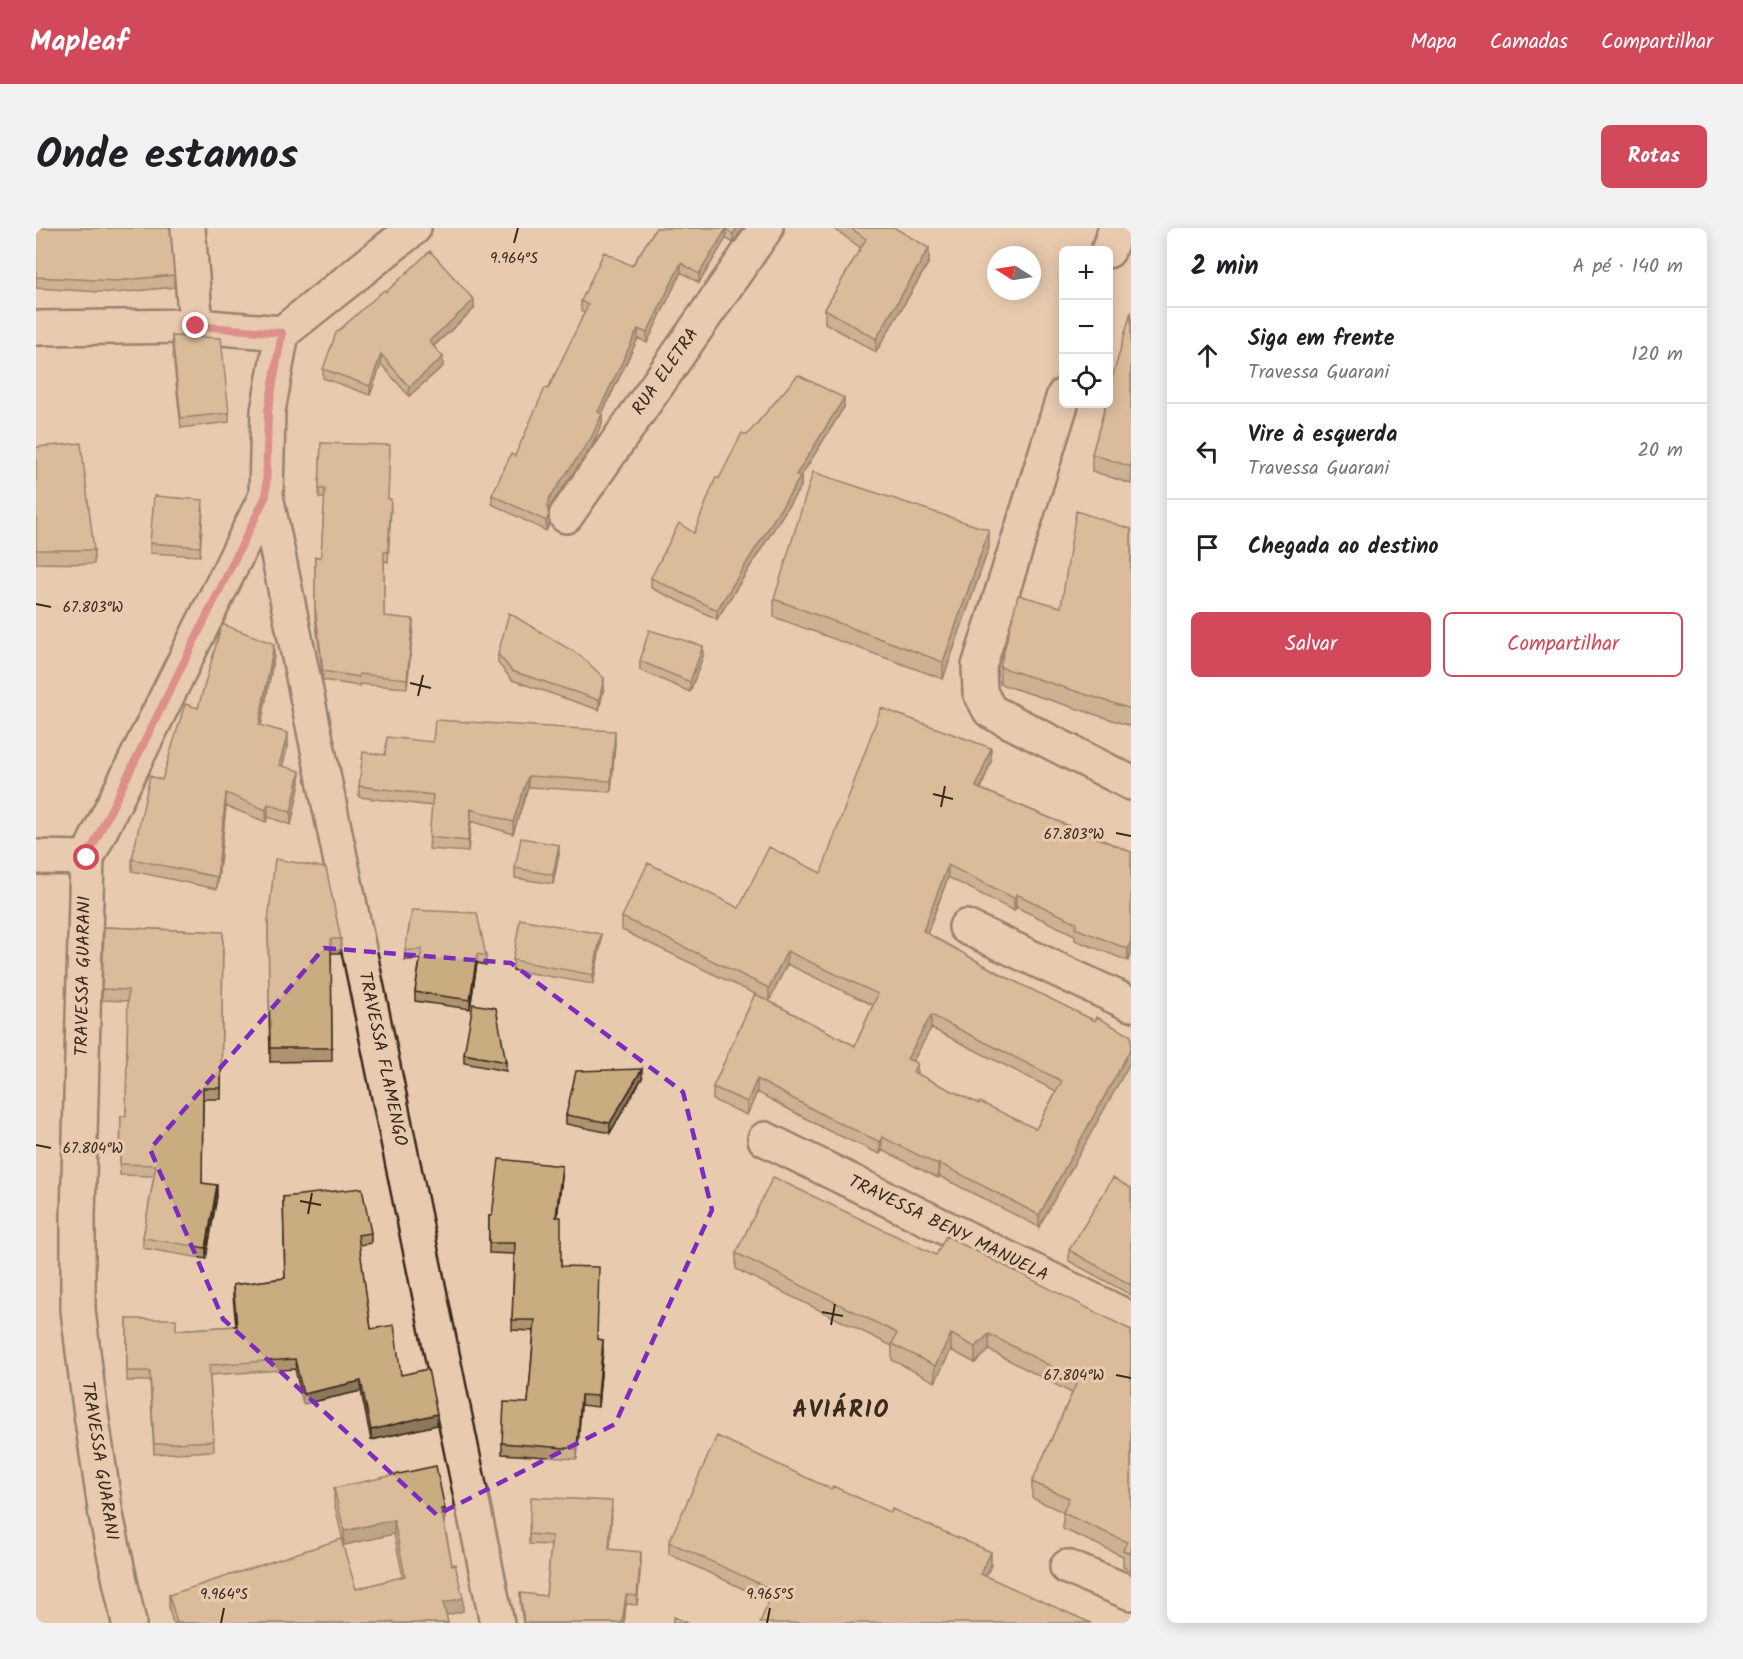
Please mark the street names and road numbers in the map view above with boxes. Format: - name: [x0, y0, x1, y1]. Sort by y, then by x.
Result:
- street label: RUA ELETRA: [625, 322, 707, 422]
- street label: TRAVESSA GUARANI: [68, 896, 100, 1056]
- street label: TRAVESSA FLAMENGO: [349, 969, 415, 1149]
- street label: TRAVESSA BENY MANUELA: [843, 1168, 1053, 1290]
- street label: TRAVESSA GUARANI: [72, 1380, 126, 1542]

